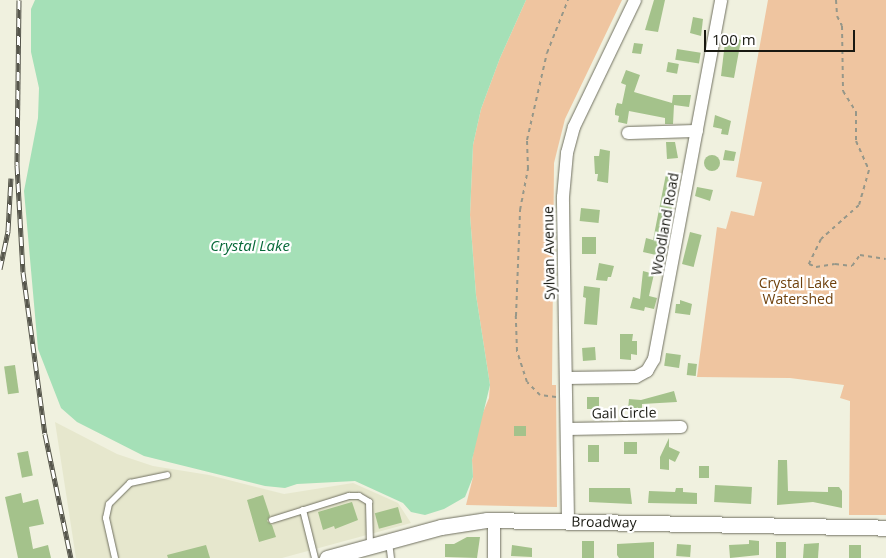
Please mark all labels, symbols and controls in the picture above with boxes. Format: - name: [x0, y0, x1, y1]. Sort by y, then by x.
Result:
- scale bar: [706, 20, 857, 52]
- text: 100 m: [712, 29, 756, 49]
- street label: Woodland Road: [648, 171, 682, 277]
- street label: Sylvan Avenue: [540, 206, 558, 300]
- water label: Crystal Lake: [210, 237, 290, 255]
- park label: Crystal Lake Watershed: [759, 275, 837, 308]
- street label: Gail Circle: [591, 404, 657, 422]
- street label: Broadway: [571, 513, 637, 531]

